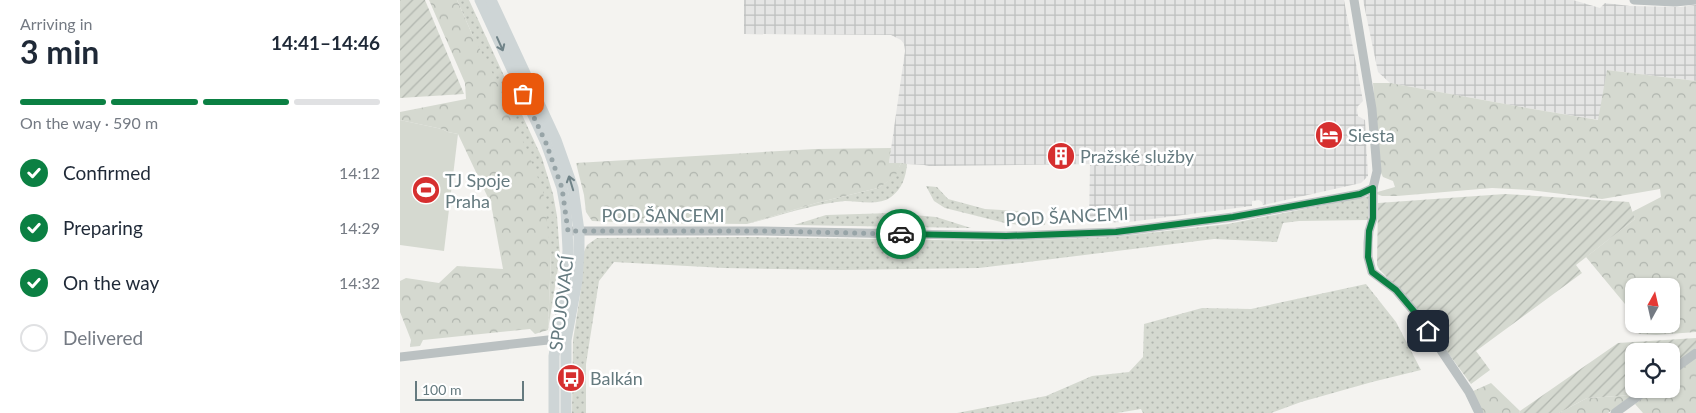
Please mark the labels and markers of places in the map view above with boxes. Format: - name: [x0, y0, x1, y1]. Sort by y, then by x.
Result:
- pin: [502, 73, 544, 115]
- hotel icon: Siesta: [1314, 120, 1344, 150]
- place label: Siesta: [1348, 124, 1395, 146]
- building icon: Pražské služby: [1046, 141, 1076, 171]
- place label: Pražské služby: [1080, 145, 1195, 167]
- place label: TJ Spoje Praha: [445, 169, 510, 212]
- sports icon: TJ Spoje Praha: [411, 175, 441, 205]
- pin: [1407, 310, 1449, 352]
- bus stop icon: Balkán: [556, 363, 586, 393]
- place label: Balkán: [590, 367, 643, 389]

